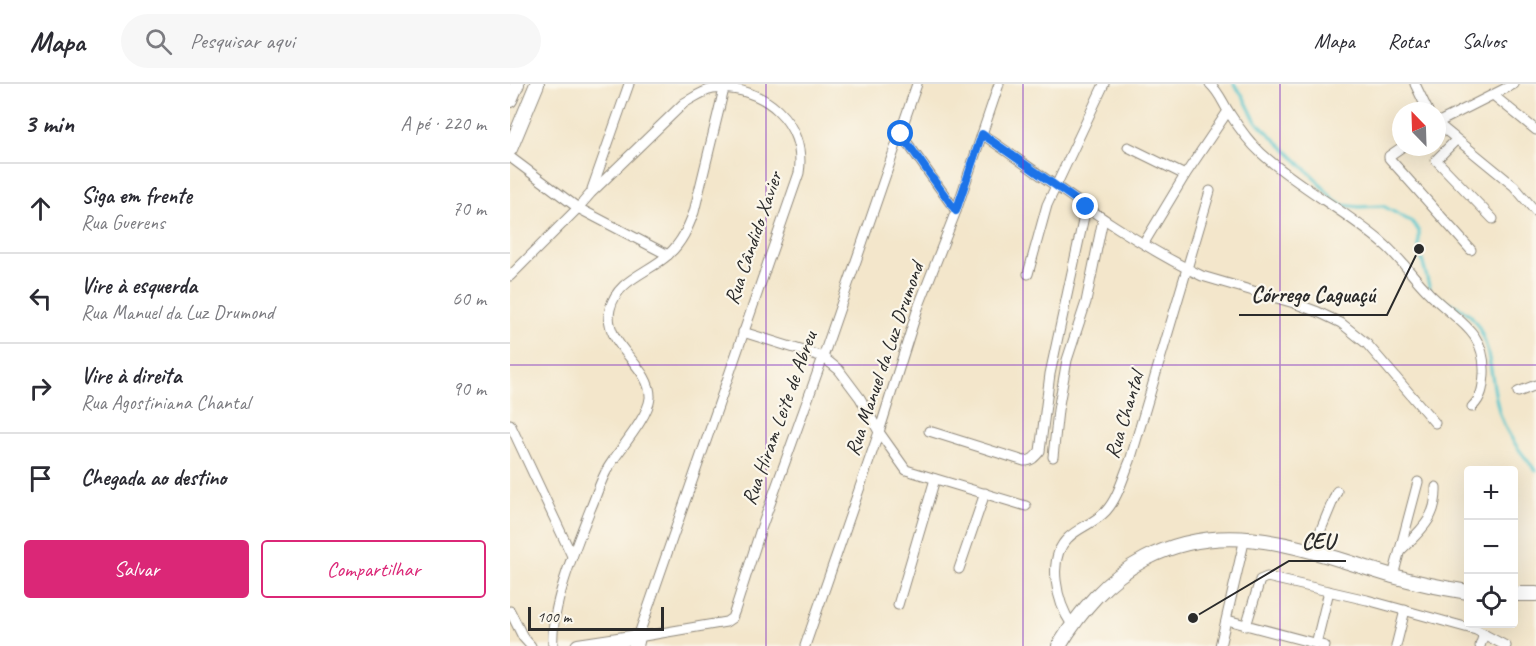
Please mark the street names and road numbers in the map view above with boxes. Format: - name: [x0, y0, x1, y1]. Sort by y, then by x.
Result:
- street label: Rua Cândido Xavier: [718, 167, 788, 308]
- street label: Rua Manuel da Luz Drumond: [839, 255, 930, 459]
- street label: Rua Hiram Leite de Abreu: [736, 327, 823, 508]
- street label: Rua Chantal: [1098, 365, 1151, 462]

